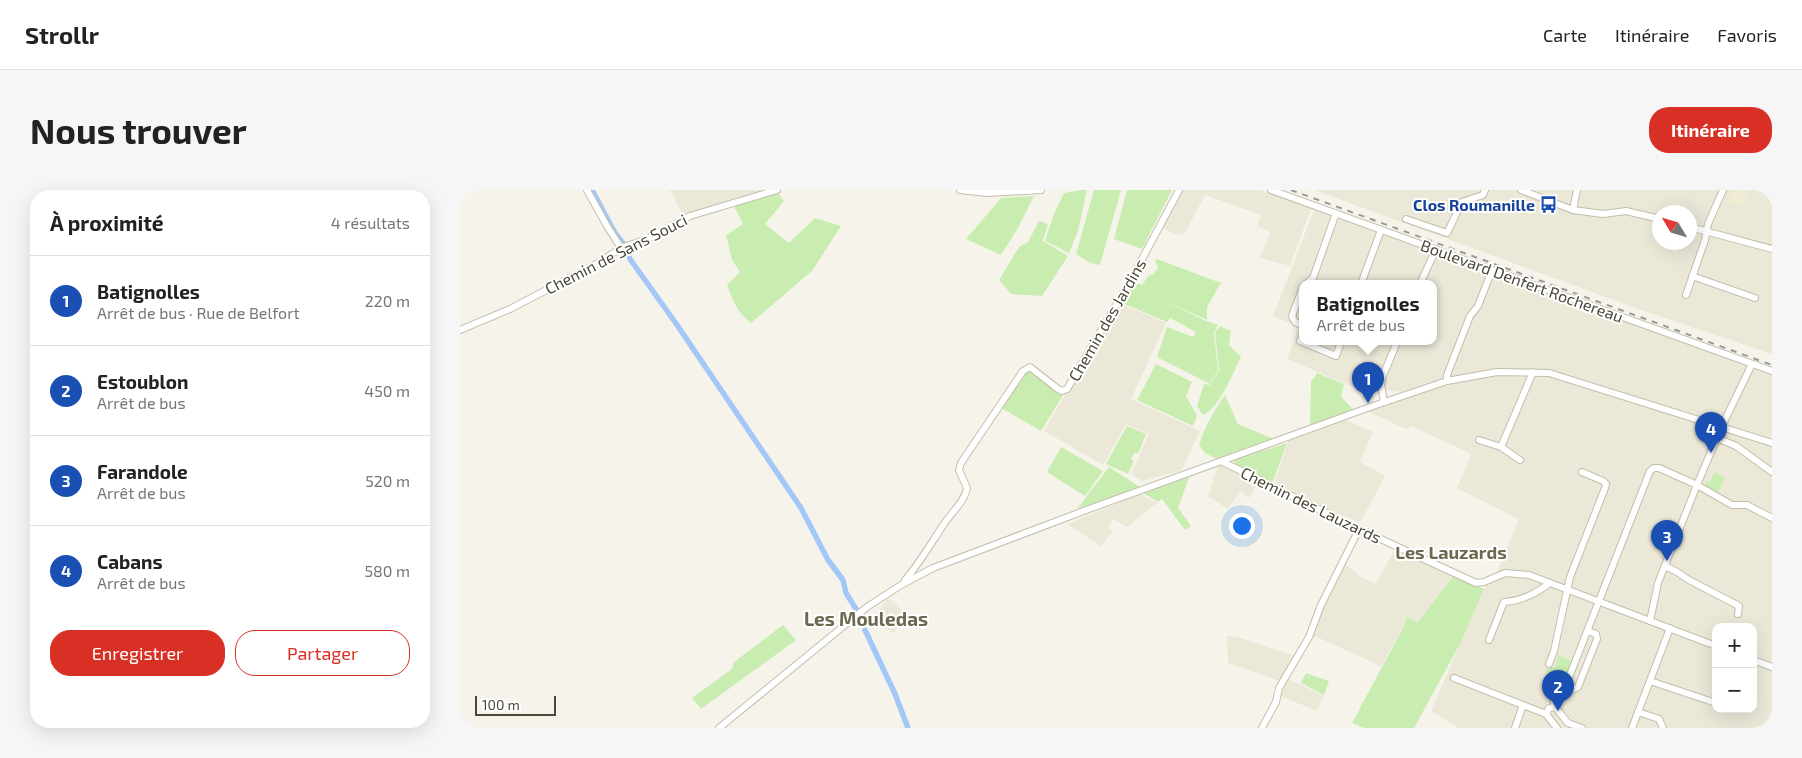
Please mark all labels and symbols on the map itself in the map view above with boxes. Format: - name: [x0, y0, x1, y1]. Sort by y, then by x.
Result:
- place label: Clos Roumanille: [1413, 195, 1535, 214]
- bus stop icon: Clos Roumanille: [1539, 195, 1559, 215]
- north arrow: [1652, 205, 1697, 250]
- street label: Chemin de Sans Souci: [542, 209, 690, 298]
- street label: Boulevard Denfert Rochereau: [1418, 235, 1626, 326]
- street label: Chemin des Jardins: [1064, 255, 1149, 384]
- pin: 1: [1352, 362, 1384, 403]
- pin: 4: [1695, 412, 1727, 453]
- street label: Chemin des Lauzards: [1238, 462, 1385, 547]
- your location: [1229, 513, 1255, 539]
- pin: 3: [1651, 520, 1683, 561]
- district label: Les Lauzards: [1395, 541, 1507, 563]
- district label: Les Mouledas: [804, 607, 928, 630]
- pin: 2: [1542, 670, 1574, 711]
- scale bar: [475, 693, 556, 716]

